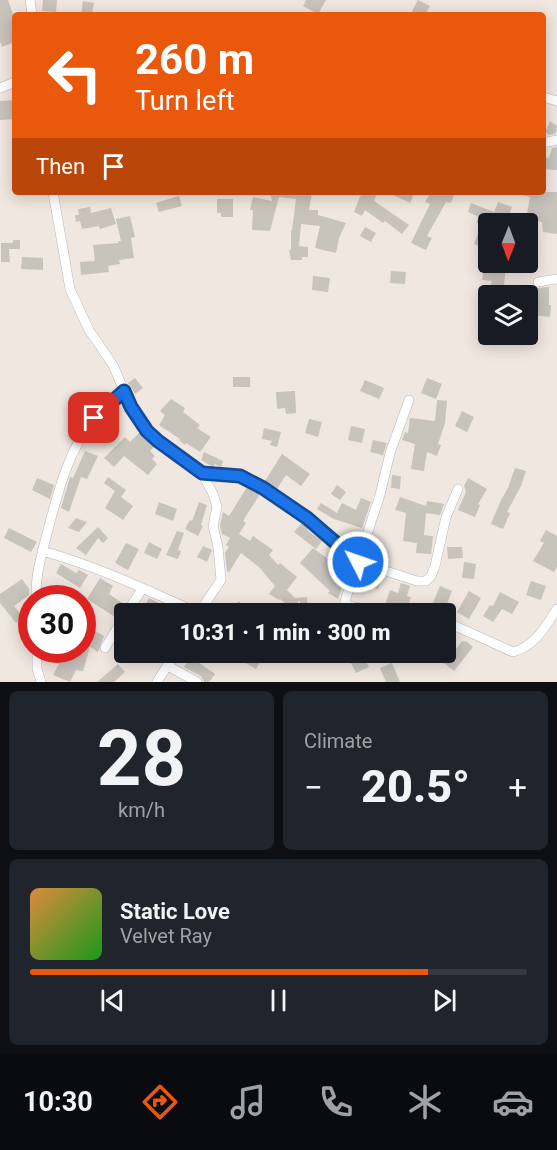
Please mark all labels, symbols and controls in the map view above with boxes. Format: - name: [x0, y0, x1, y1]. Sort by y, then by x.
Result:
- text: 260 m: [135, 35, 254, 84]
- icon: left: [36, 36, 114, 114]
- text: Turn left: [135, 85, 235, 117]
- icon: arrive: [97, 150, 130, 183]
- text: Then: [36, 154, 85, 179]
- north arrow: [478, 213, 538, 273]
- map controls: [478, 213, 538, 345]
- button: layers: [478, 285, 538, 345]
- pin: [68, 392, 119, 443]
- icon: arrive: [77, 401, 110, 434]
- position arrow: [326, 530, 390, 594]
- speed limit sign: 30: [18, 585, 96, 663]
- text: 10:31 · 1 min · 300 m: [180, 620, 390, 645]
- text: 28: [97, 713, 186, 804]
- text: Climate: [304, 729, 372, 753]
- text: 20.5°: [361, 760, 470, 813]
- text: −: [304, 768, 323, 807]
- text: +: [508, 768, 527, 807]
- text: km/h: [118, 798, 165, 822]
- text: Static Love: [120, 899, 230, 924]
- text: Velvet Ray: [120, 924, 212, 948]
- icon: previous: [96, 984, 129, 1017]
- icon: pause: [262, 984, 295, 1017]
- icon: next: [428, 984, 461, 1017]
- icon: directions: [139, 1081, 181, 1123]
- icon: music: [227, 1081, 269, 1123]
- icon: phone: [315, 1081, 357, 1123]
- icon: climate: [404, 1081, 446, 1123]
- icon: car: [492, 1081, 534, 1123]
- text: 10:30: [23, 1086, 93, 1118]

